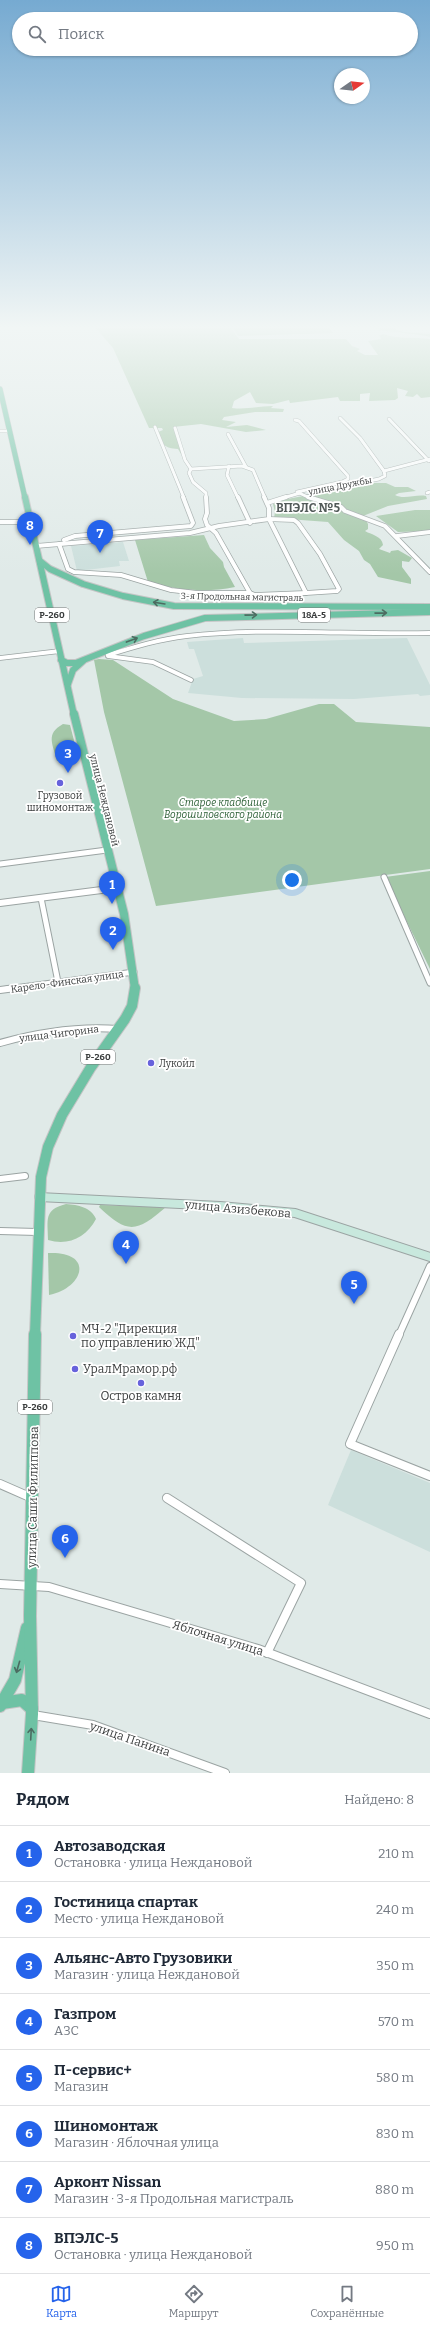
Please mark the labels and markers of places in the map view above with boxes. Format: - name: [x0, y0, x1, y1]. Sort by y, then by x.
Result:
- pin: 8: [17, 512, 43, 545]
- pin: 7: [87, 520, 113, 553]
- pin: 3: [55, 740, 81, 773]
- marker: Грузовой шиномонтаж: [55, 778, 65, 788]
- place label: Грузовой шиномонтаж: [27, 790, 94, 814]
- pin: 1: [99, 871, 125, 904]
- pin: 2: [100, 917, 126, 950]
- marker: Лукойл: [146, 1058, 156, 1068]
- place label: Лукойл: [159, 1058, 195, 1070]
- pin: 4: [113, 1231, 139, 1264]
- pin: 5: [341, 1271, 367, 1304]
- place label: МЧ-2 "Дирекция по управлению ЖД": [81, 1322, 200, 1350]
- marker: МЧ-2 "Дирекция по управлению ЖД": [68, 1331, 78, 1341]
- place label: УралМрамор.рф: [83, 1362, 177, 1376]
- marker: УралМрамор.рф: [70, 1364, 80, 1374]
- marker: Остров камня: [136, 1378, 146, 1388]
- place label: Остров камня: [100, 1389, 182, 1403]
- pin: 6: [52, 1525, 78, 1558]

